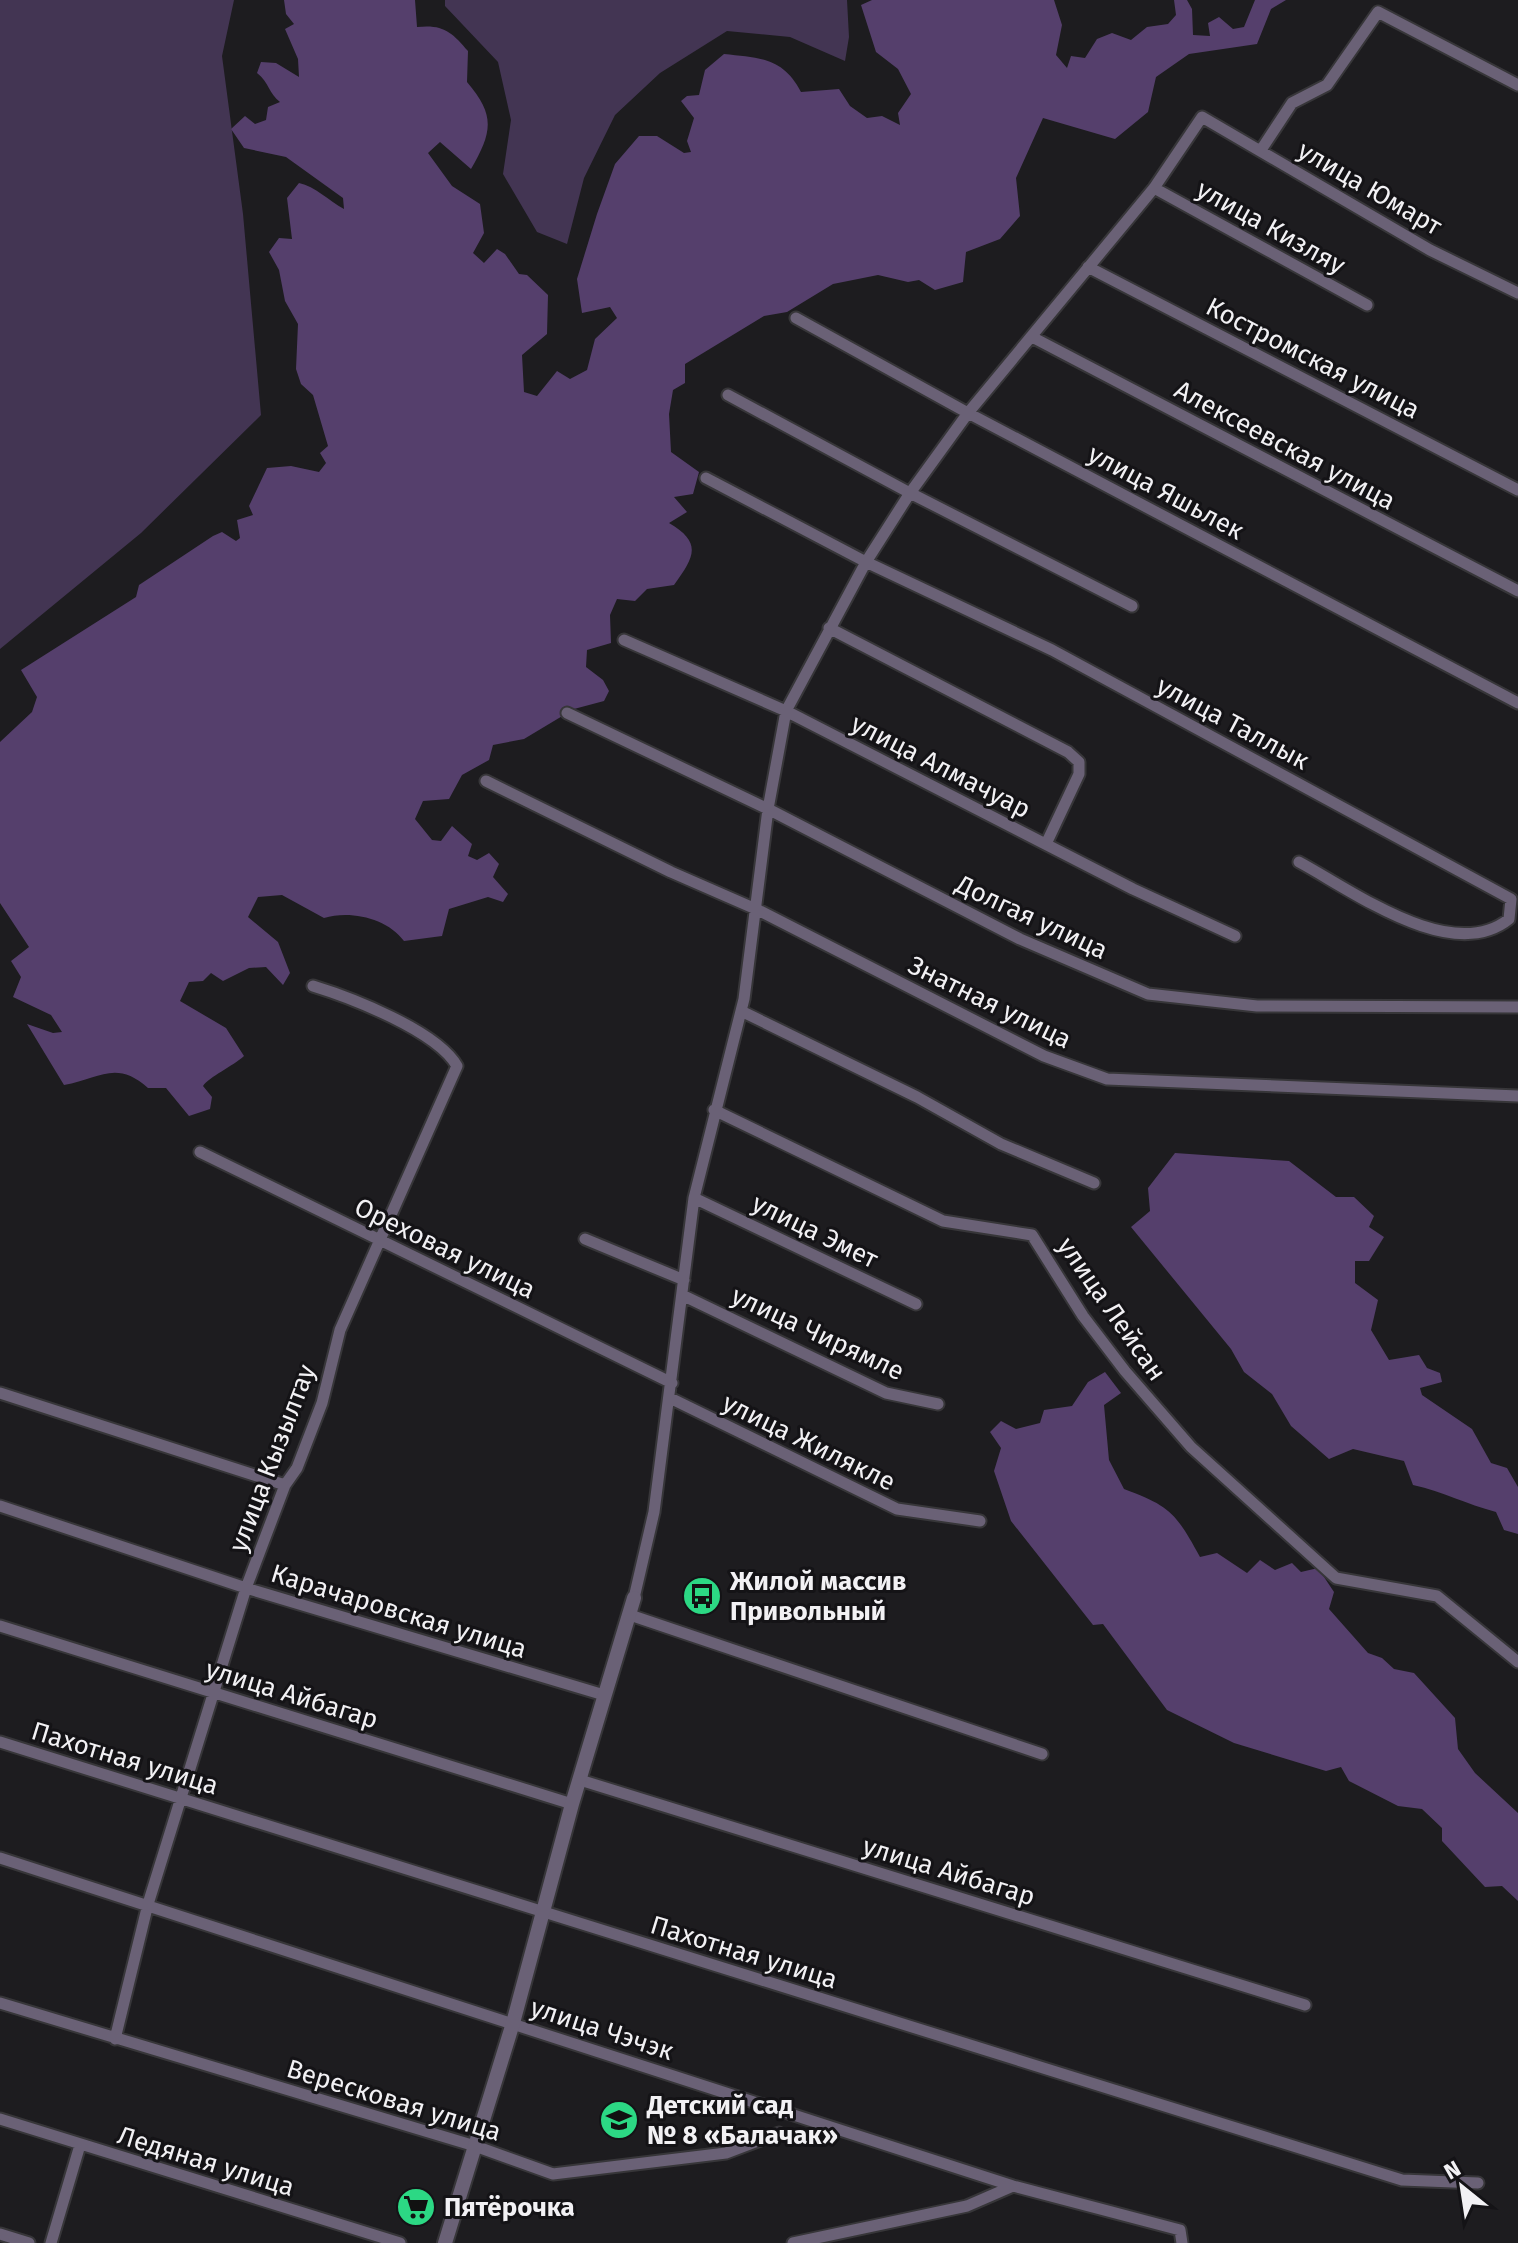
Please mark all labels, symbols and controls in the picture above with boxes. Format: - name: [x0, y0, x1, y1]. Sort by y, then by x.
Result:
- street label: улица Юмарт: [1292, 135, 1447, 242]
- street label: улица Кизляу: [1191, 174, 1351, 281]
- street label: Костромская улица: [1201, 291, 1425, 426]
- street label: Алексеевская улица: [1169, 374, 1400, 517]
- street label: улица Яшьлек: [1083, 438, 1249, 547]
- street label: улица Таллык: [1151, 670, 1315, 777]
- street label: улица Алмачуар: [846, 708, 1036, 825]
- street label: Долгая улица: [950, 868, 1113, 966]
- street label: Знатная улица: [903, 950, 1076, 1055]
- street label: улица Эмет: [747, 1188, 883, 1275]
- street label: Ореховая улица: [349, 1191, 540, 1306]
- street label: улица Лейсан: [1051, 1232, 1172, 1387]
- street label: улица Чирямле: [727, 1280, 909, 1387]
- street label: улица Кызылтау: [223, 1360, 322, 1556]
- street label: улица Жилякле: [717, 1387, 900, 1498]
- street label: Карачаровская улица: [267, 1558, 530, 1665]
- place label: Жилой массив Привольный: [729, 1566, 906, 1627]
- bus stop icon: Жилой массив Привольный: [681, 1575, 723, 1617]
- street label: улица Айбагар: [202, 1654, 382, 1735]
- street label: Пахотная улица: [28, 1715, 222, 1802]
- street label: улица Айбагар: [859, 1831, 1039, 1912]
- street label: Пахотная улица: [647, 1909, 841, 1996]
- street label: улица Чэчэк: [527, 1992, 678, 2067]
- street label: Вересковая улица: [283, 2053, 505, 2148]
- place label: Детский сад № 8 «Балачак»: [646, 2090, 838, 2151]
- school or university icon: Детский сад № 8 «Балачак»: [598, 2099, 640, 2141]
- street label: Ледяная улица: [114, 2120, 298, 2203]
- north arrow: [1422, 2147, 1502, 2227]
- text: N: [1439, 2155, 1465, 2185]
- supermarket icon: Пятёрочка: [395, 2186, 437, 2228]
- place label: Пятёрочка: [444, 2192, 575, 2223]

